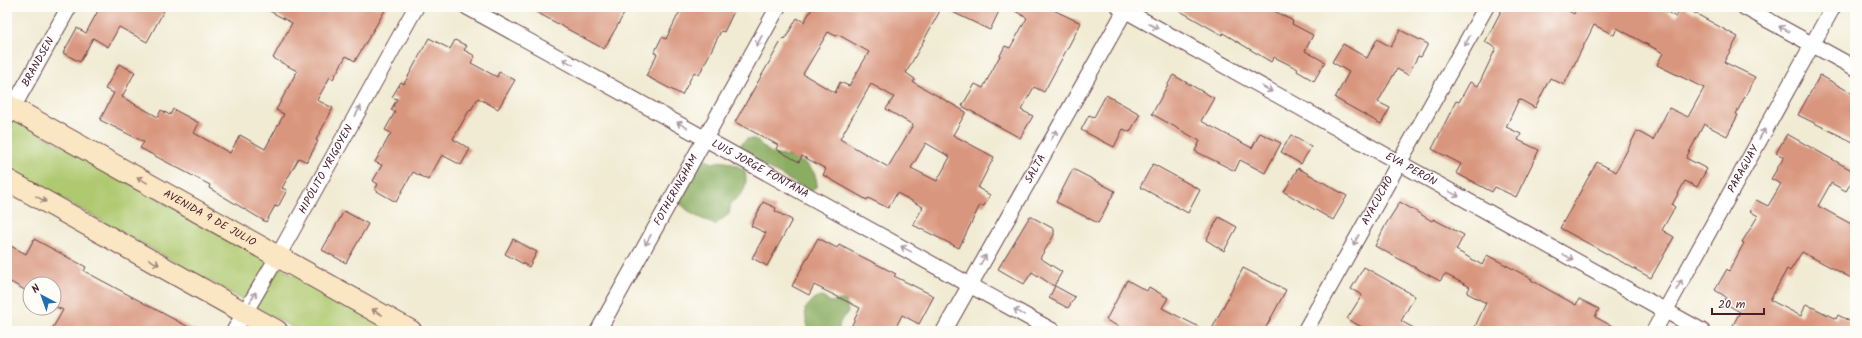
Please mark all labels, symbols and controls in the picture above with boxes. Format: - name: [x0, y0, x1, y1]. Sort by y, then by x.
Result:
- one-way arrow: [1147, 23, 1159, 30]
- one-way arrow: [1778, 25, 1790, 33]
- street label: BRANDSEN: [17, 33, 60, 90]
- one-way arrow: [755, 35, 762, 47]
- one-way arrow: [1462, 35, 1470, 47]
- one-way arrow: [562, 58, 574, 66]
- one-way arrow: [1261, 86, 1273, 94]
- one-way arrow: [355, 105, 363, 117]
- street label: HIPÓLITO YRIGOYEN: [294, 121, 358, 217]
- one-way arrow: [676, 121, 688, 129]
- one-way arrow: [1759, 128, 1767, 140]
- one-way arrow: [1051, 129, 1059, 141]
- street label: LUIS JORGE FONTANA: [708, 135, 812, 203]
- street label: PARAGUAY: [1723, 141, 1764, 196]
- street label: EVA PERÓN: [1382, 148, 1440, 191]
- street label: FOTHERINGHAM: [649, 151, 703, 229]
- street label: SALTA: [1020, 151, 1051, 187]
- street label: AYACUCHO: [1357, 173, 1399, 229]
- one-way arrow: [136, 176, 148, 183]
- street label: AVENIDA 9 DE JULIO: [160, 185, 259, 252]
- one-way arrow: [1448, 190, 1460, 198]
- one-way arrow: [35, 195, 47, 203]
- one-way arrow: [644, 234, 652, 246]
- one-way arrow: [1351, 234, 1359, 246]
- one-way arrow: [900, 244, 912, 252]
- one-way arrow: [1561, 253, 1573, 261]
- one-way arrow: [980, 254, 988, 266]
- one-way arrow: [148, 259, 160, 267]
- north arrow: [22, 276, 62, 316]
- one-way arrow: [1676, 279, 1684, 291]
- text: N: [28, 280, 45, 298]
- scale bar: [1712, 290, 1764, 316]
- one-way arrow: [250, 291, 258, 303]
- text: 20 m: [1718, 295, 1746, 314]
- one-way arrow: [372, 307, 384, 315]
- one-way arrow: [1014, 307, 1026, 315]

